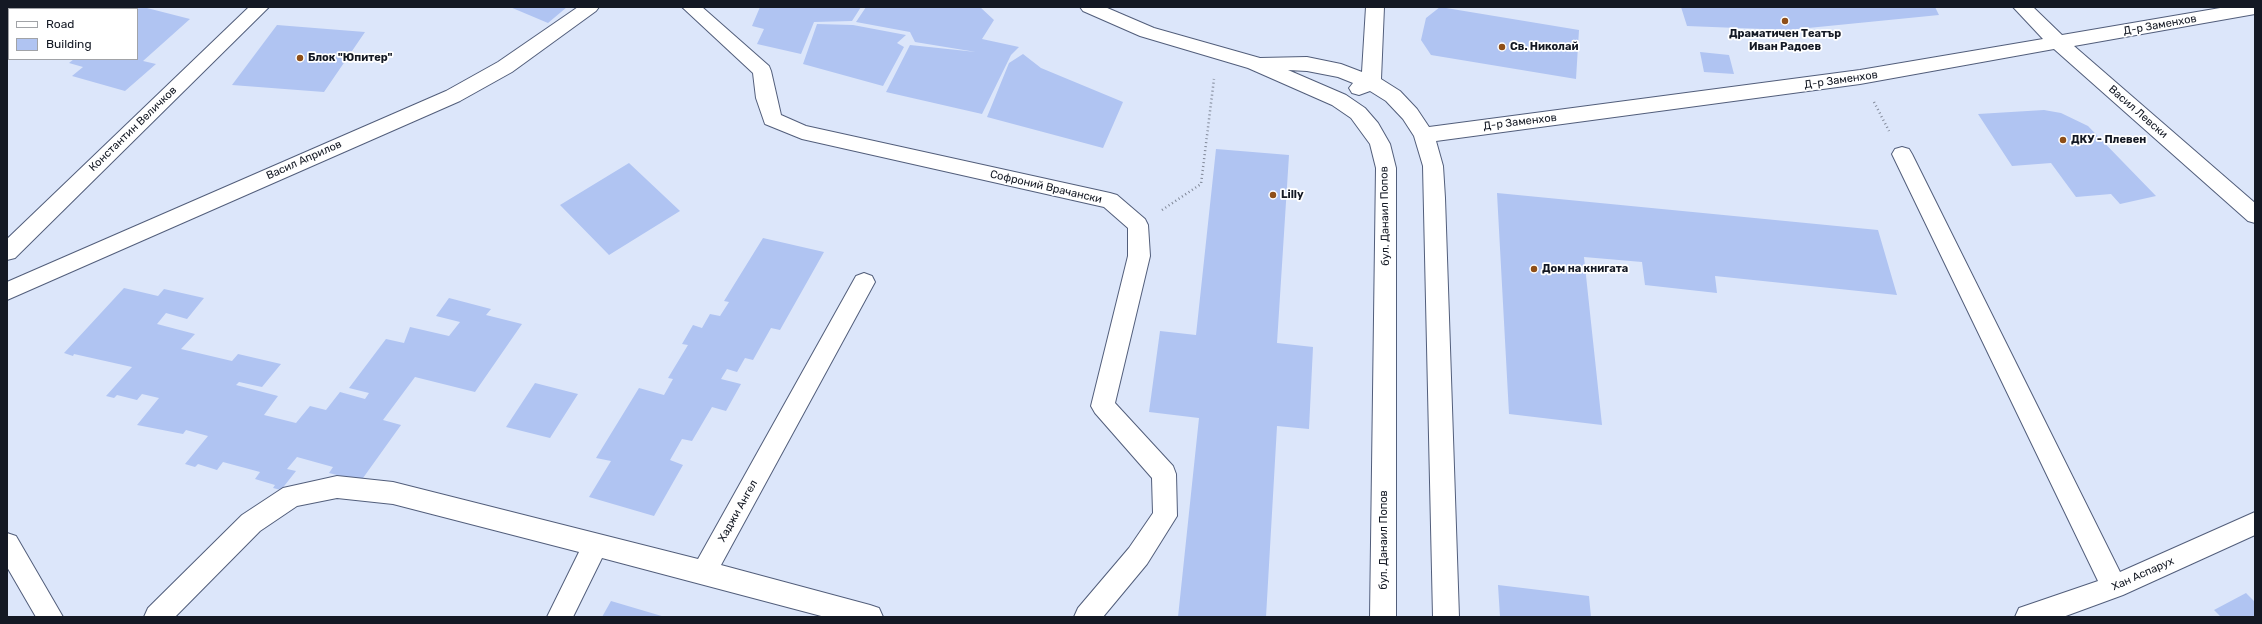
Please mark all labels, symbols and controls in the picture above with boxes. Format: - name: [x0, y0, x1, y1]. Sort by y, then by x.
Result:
- legend: [8, 8, 138, 60]
- street label: Д-р Заменхов: [2122, 12, 2198, 38]
- marker: Драматичен Театър Иван Радоев: [1780, 16, 1790, 26]
- text: Road: [46, 17, 74, 31]
- place label: Драматичен Театър Иван Радоев: [1729, 27, 1841, 53]
- text: Building: [46, 37, 92, 51]
- place label: Св. Николай: [1510, 40, 1579, 54]
- marker: Св. Николай: [1497, 42, 1507, 52]
- place label: Блок "Юпитер": [308, 51, 392, 65]
- marker: Блок "Юпитер": [295, 53, 305, 63]
- street label: Д-р Заменхов: [1803, 68, 1879, 92]
- street label: Васил Левски: [2106, 83, 2170, 141]
- street label: Константин Величков: [86, 84, 180, 174]
- street label: Д-р Заменхов: [1482, 111, 1558, 133]
- place label: ДКУ - Плевен: [2071, 133, 2146, 147]
- marker: ДКУ - Плевен: [2058, 135, 2068, 145]
- street label: Васил Априлов: [264, 137, 344, 183]
- street label: бул. Данаил Попов: [1378, 166, 1392, 266]
- street label: Софроний Врачански: [989, 168, 1103, 206]
- place label: Lilly: [1281, 188, 1304, 202]
- marker: Lilly: [1268, 190, 1278, 200]
- place label: Дом на книгата: [1542, 262, 1628, 276]
- marker: Дом на книгата: [1529, 264, 1539, 274]
- street label: Хаджи Ангел: [716, 478, 760, 544]
- street label: бул. Данаил Попов: [1377, 490, 1391, 590]
- street label: Хан Аспарух: [2110, 554, 2176, 594]

